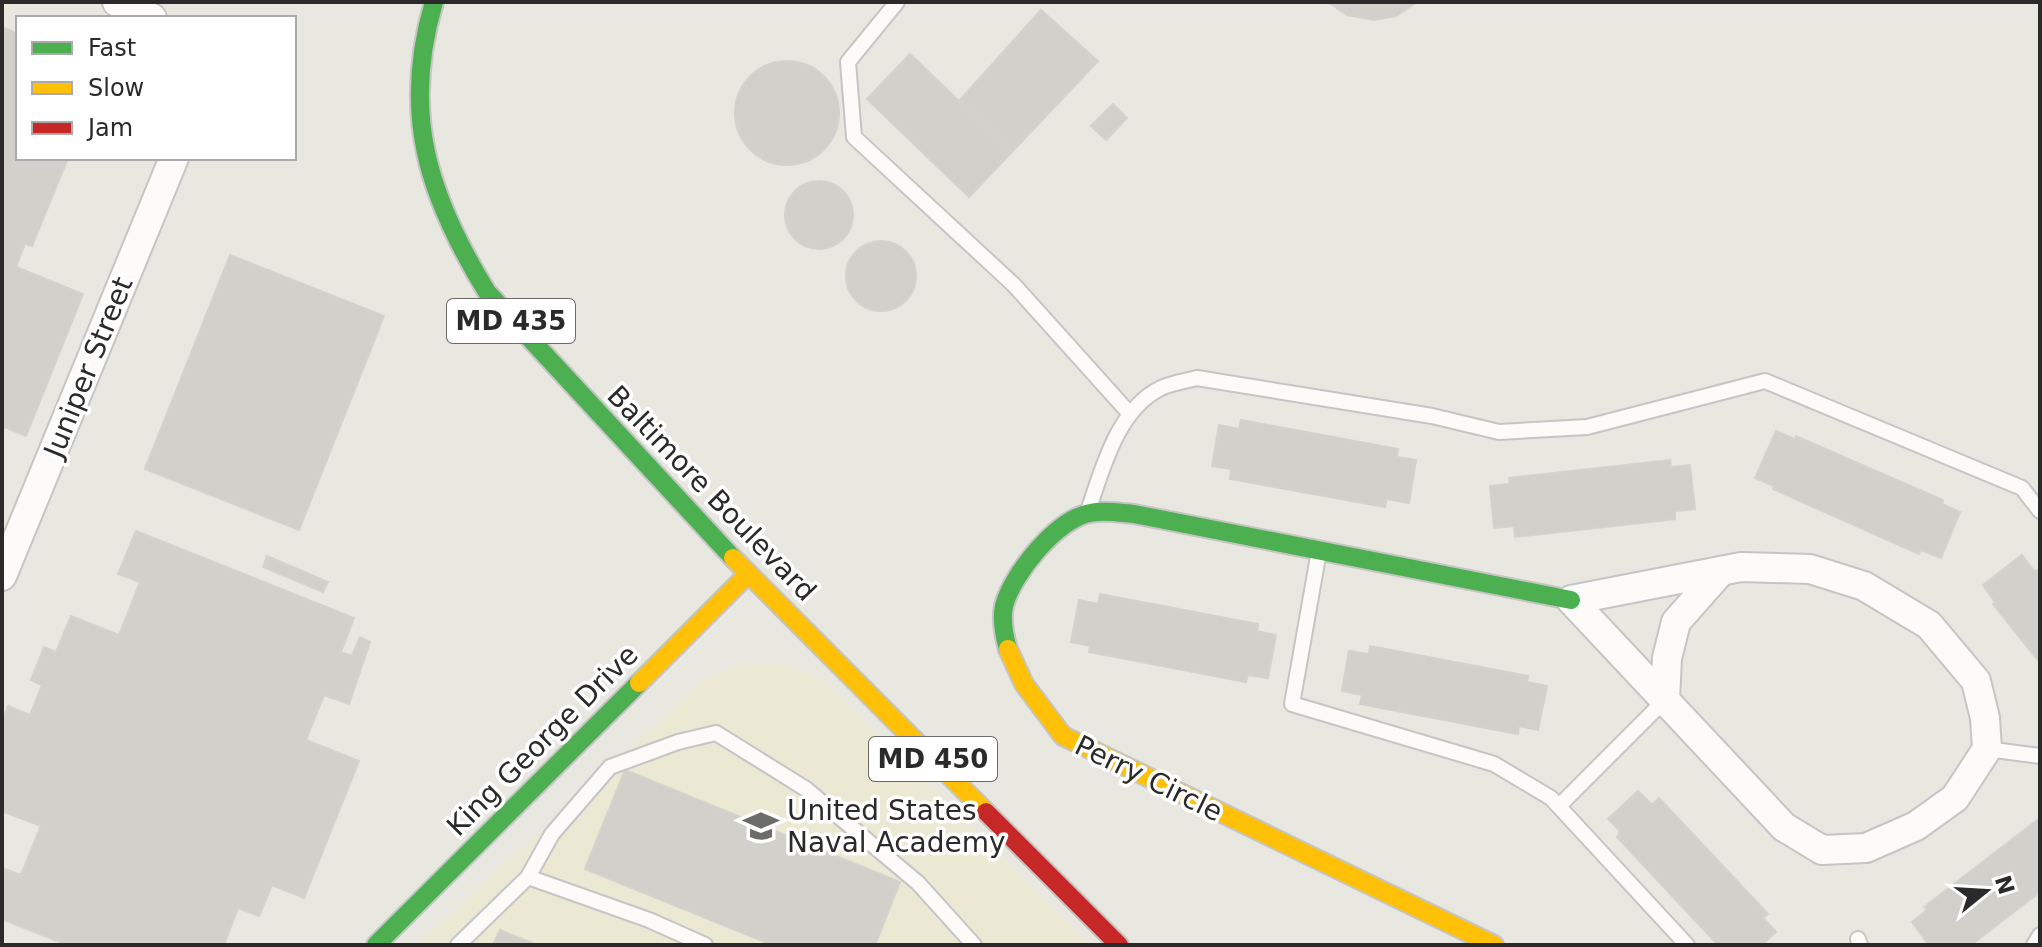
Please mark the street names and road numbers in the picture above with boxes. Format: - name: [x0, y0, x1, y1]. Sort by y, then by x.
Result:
- street label: Juniper Street: [36, 272, 140, 464]
- road number: MD 435: [447, 299, 575, 343]
- street label: Baltimore Boulevard: [600, 379, 823, 608]
- street label: King George Drive: [440, 638, 645, 843]
- street label: Perry Circle: [1070, 729, 1228, 828]
- road number: MD 450: [869, 737, 997, 781]

